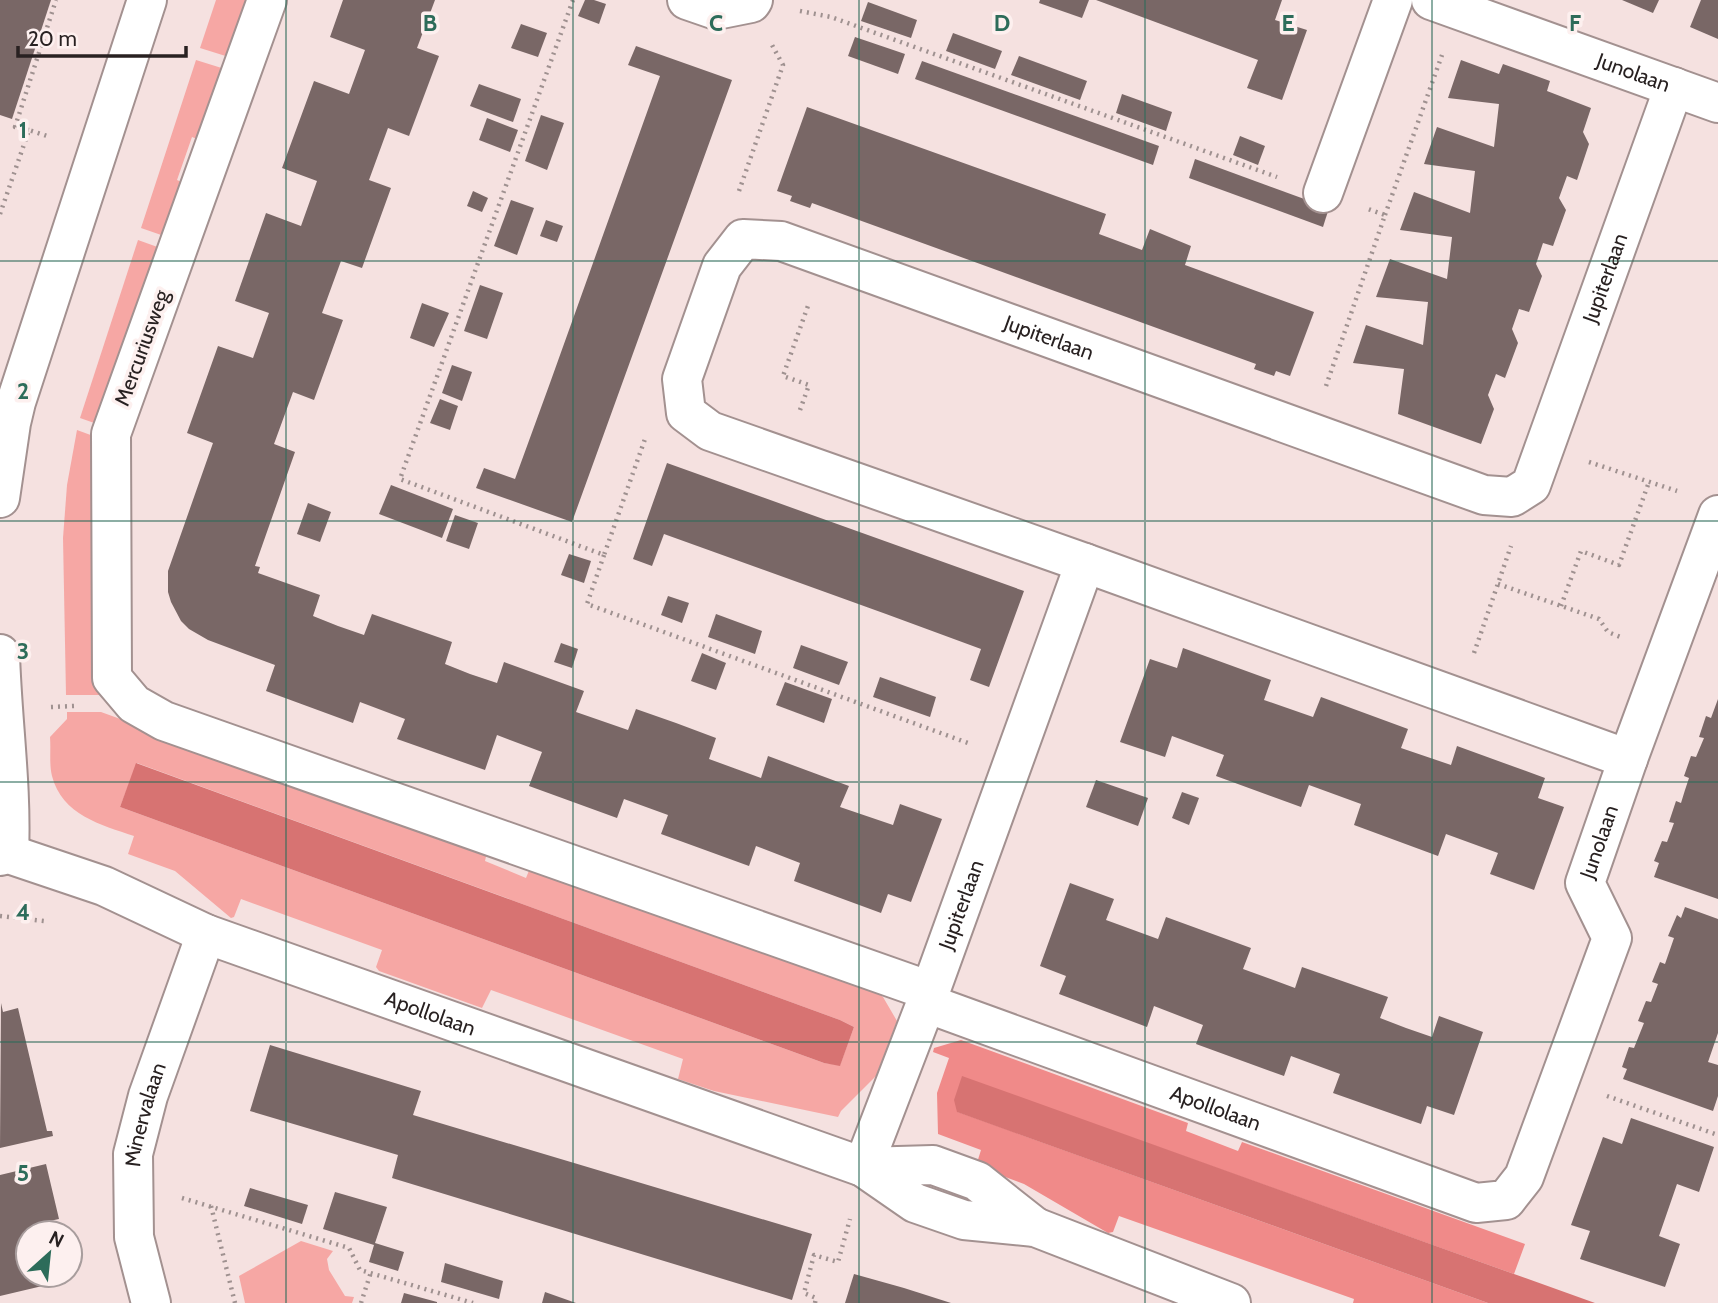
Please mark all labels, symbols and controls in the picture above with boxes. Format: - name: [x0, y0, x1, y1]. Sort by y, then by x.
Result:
- text: B: [423, 9, 437, 37]
- text: C: [709, 9, 723, 37]
- text: D: [994, 9, 1010, 37]
- text: E: [1281, 9, 1295, 37]
- text: F: [1569, 9, 1581, 37]
- scale bar: [18, 14, 186, 58]
- text: 20 m: [28, 26, 77, 51]
- street label: Junolaan: [1592, 47, 1674, 97]
- text: 1: [19, 116, 27, 144]
- street label: Jupiterlaan: [1577, 230, 1632, 327]
- street label: Mercuriusweg: [109, 286, 174, 409]
- street label: Jupiterlaan: [1000, 309, 1097, 365]
- text: 2: [17, 377, 29, 405]
- text: 3: [17, 637, 29, 665]
- street label: Junolaan: [1574, 802, 1623, 883]
- street label: Jupiterlaan: [933, 856, 989, 954]
- text: 4: [16, 898, 30, 926]
- street label: Apollolaan: [382, 985, 479, 1041]
- street label: Minervalaan: [120, 1059, 171, 1167]
- street label: Apollolaan: [1167, 1080, 1264, 1136]
- text: 5: [17, 1159, 29, 1187]
- north arrow: [14, 1219, 84, 1289]
- text: N: [45, 1226, 68, 1253]

